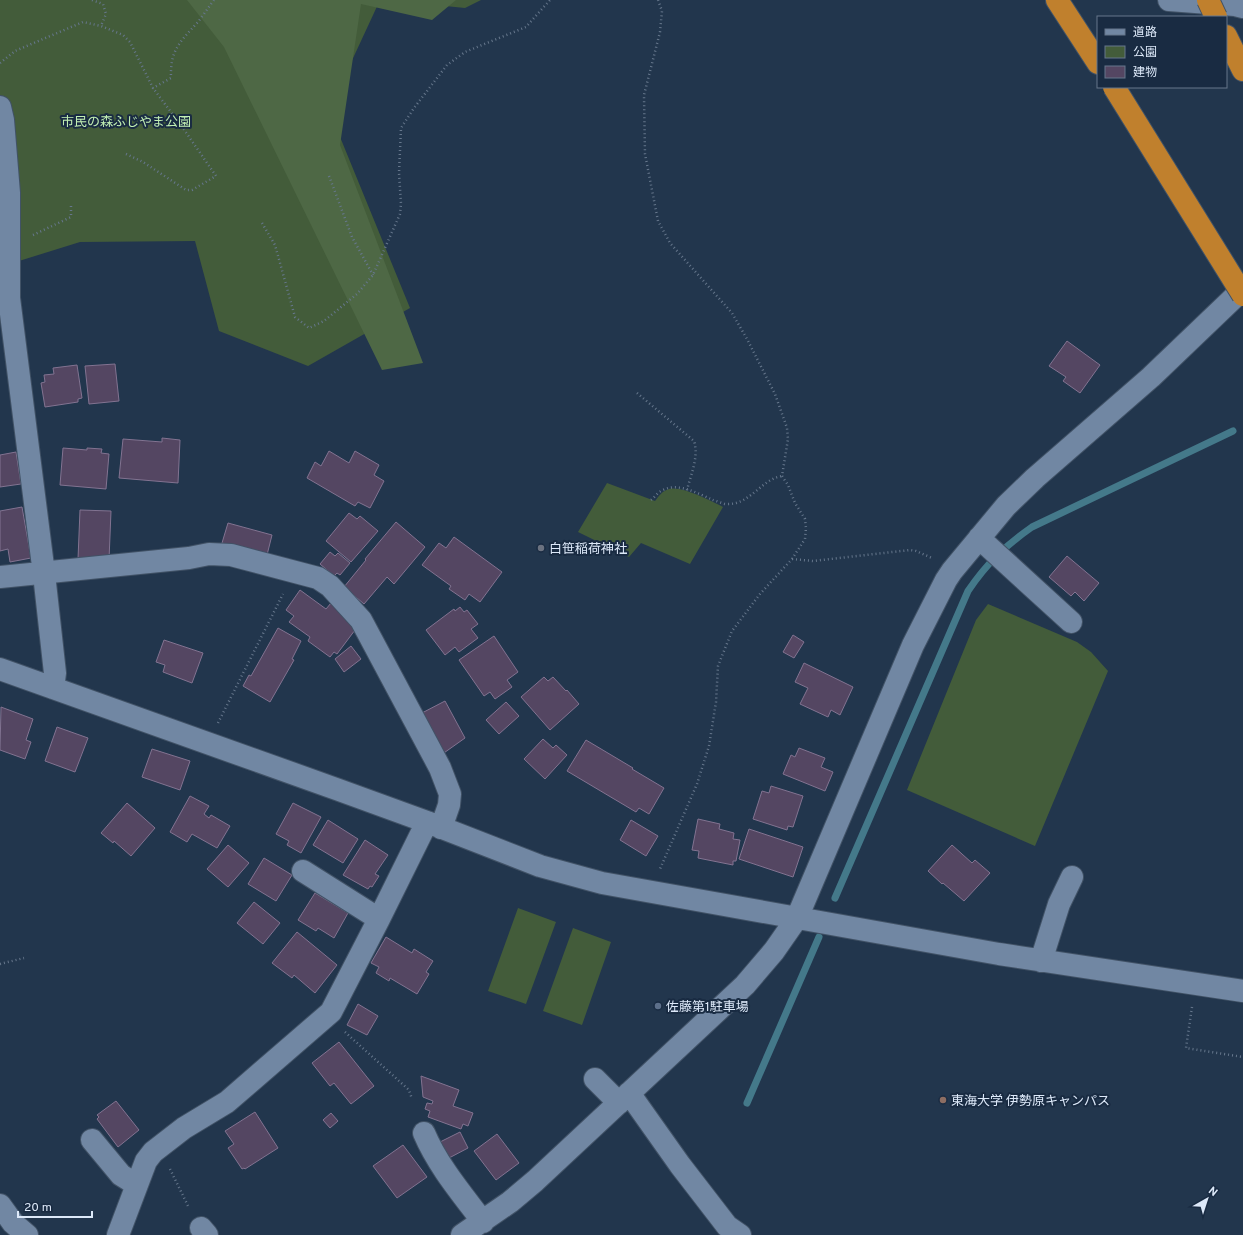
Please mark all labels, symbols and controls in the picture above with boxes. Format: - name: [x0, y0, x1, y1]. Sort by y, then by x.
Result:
- legend: [1097, 16, 1227, 88]
- text: 道路: [1133, 25, 1157, 41]
- text: 公園: [1133, 45, 1157, 61]
- text: 建物: [1133, 65, 1157, 81]
- park label: 市民の森ふじやま公園: [61, 115, 191, 131]
- place label: 白笹稲荷神社: [549, 541, 627, 558]
- marker: 白笹稲荷神社: [536, 543, 546, 553]
- place label: 佐藤第1駐車場: [666, 1000, 749, 1016]
- marker: 佐藤第1駐車場: [653, 1001, 663, 1011]
- place label: 東海大学 伊勢原キャンパス: [951, 1093, 1110, 1110]
- marker: 東海大学 伊勢原キャンパス: [938, 1095, 948, 1105]
- north arrow: [1187, 1179, 1227, 1219]
- text: N: [1205, 1184, 1220, 1200]
- scale bar: [18, 1193, 92, 1219]
- text: 20 m: [24, 1200, 52, 1216]

